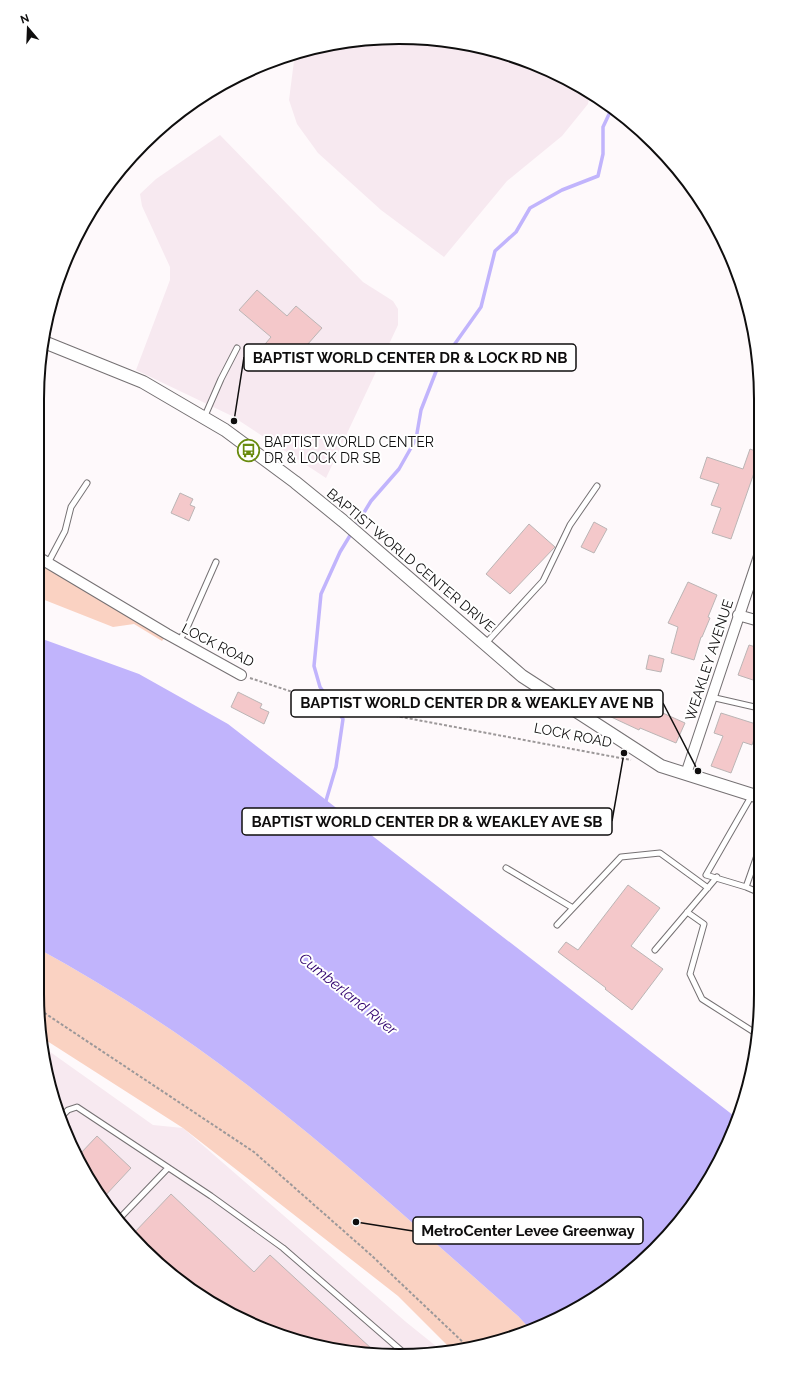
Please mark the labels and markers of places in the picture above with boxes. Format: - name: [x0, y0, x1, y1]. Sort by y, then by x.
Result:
- callout: BAPTIST WORLD CENTER DR & LOCK RD NB: [244, 344, 576, 371]
- place label: BAPTIST WORLD CENTER DR & LOCK DR SB: [264, 434, 434, 466]
- bus stop icon: BAPTIST WORLD CENTER DR & LOCK DR SB: [235, 437, 261, 463]
- callout: BAPTIST WORLD CENTER DR & WEAKLEY AVE NB: [291, 690, 663, 717]
- callout: BAPTIST WORLD CENTER DR & WEAKLEY AVE SB: [242, 808, 612, 835]
- callout: MetroCenter Levee Greenway: [413, 1217, 643, 1244]

